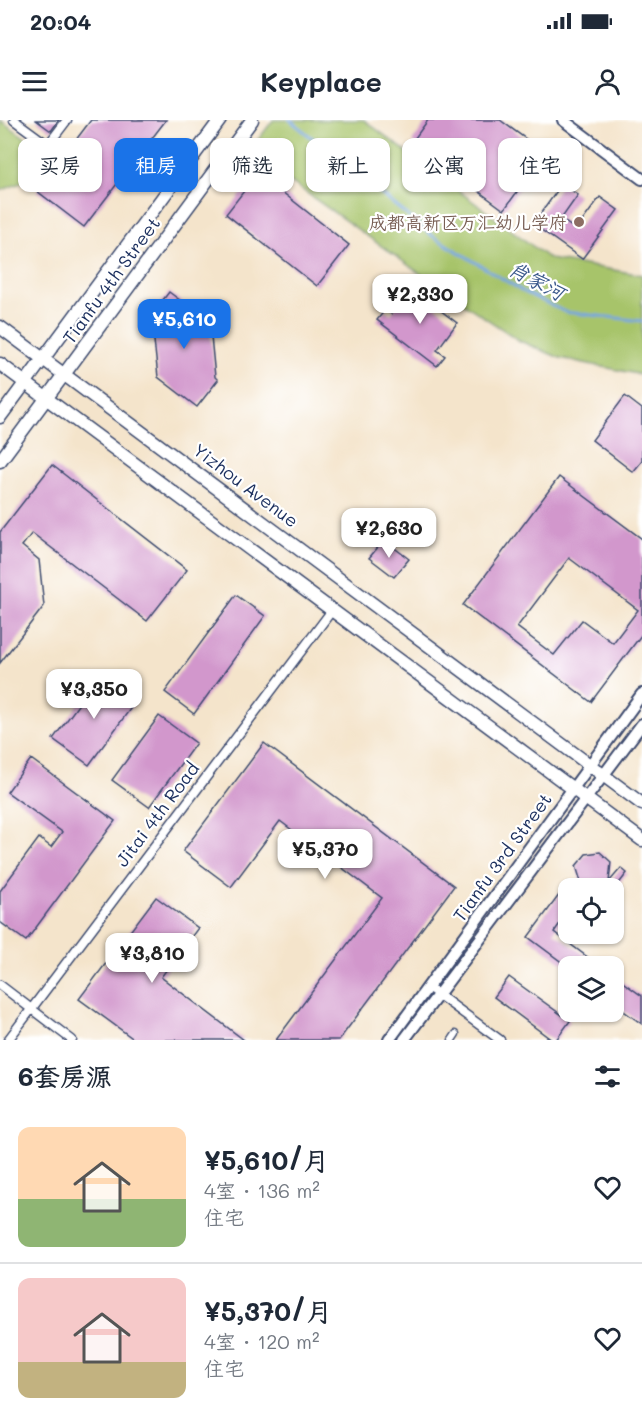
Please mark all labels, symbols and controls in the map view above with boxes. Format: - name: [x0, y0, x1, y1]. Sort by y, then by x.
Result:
- text: 20:04: [30, 7, 92, 36]
- text: Keyplace: [260, 64, 382, 99]
- icon: menu: [18, 65, 51, 98]
- icon: person: [591, 65, 624, 98]
- chip: 买房: [18, 138, 102, 192]
- chip: 租房: [114, 138, 198, 192]
- chip: 筛选: [210, 138, 294, 192]
- chip: 新上: [306, 138, 390, 192]
- chip: 公寓: [402, 138, 486, 192]
- chip: 住宅: [498, 138, 582, 192]
- place label: 成都高新区万汇幼儿学府: [369, 210, 567, 234]
- street label: Tianfu 4th Street: [57, 212, 165, 348]
- marker: 成都高新区万汇幼儿学府: [572, 215, 586, 229]
- water label: 肖家河: [504, 254, 572, 307]
- pin: ¥2,330: [371, 274, 469, 325]
- text: ¥2,330: [386, 280, 454, 306]
- pin: ¥5,610: [135, 299, 233, 350]
- text: ¥5,610: [152, 305, 216, 331]
- street label: Yizhou Avenue: [188, 437, 304, 533]
- pin: ¥2,630: [340, 508, 438, 559]
- text: ¥2,630: [355, 514, 423, 540]
- pin: ¥3,350: [45, 669, 143, 720]
- text: ¥3,350: [60, 675, 128, 701]
- street label: Jitai 4th Road: [110, 757, 204, 871]
- street label: Tianfu 3rd Street: [447, 788, 557, 926]
- pin: ¥5,370: [276, 829, 374, 880]
- text: ¥5,370: [292, 835, 358, 861]
- map controls: [558, 878, 624, 1022]
- button: locate: [558, 878, 624, 944]
- pin: ¥3,810: [103, 933, 201, 984]
- text: ¥3,810: [119, 939, 185, 965]
- button: layers: [558, 956, 624, 1022]
- text: 6套房源: [18, 1059, 112, 1093]
- icon: filters: [591, 1060, 624, 1093]
- text: ¥5,610/月: [204, 1143, 329, 1177]
- icon: home: [66, 1151, 138, 1223]
- icon: heart: [591, 1171, 624, 1204]
- text: 4室 · 136 m²: [204, 1177, 320, 1203]
- text: 住宅: [204, 1204, 244, 1230]
- text: ¥5,370/月: [204, 1294, 332, 1328]
- icon: home: [66, 1302, 138, 1374]
- icon: heart: [591, 1322, 624, 1355]
- text: 4室 · 120 m²: [204, 1328, 320, 1354]
- text: 住宅: [204, 1355, 244, 1381]

